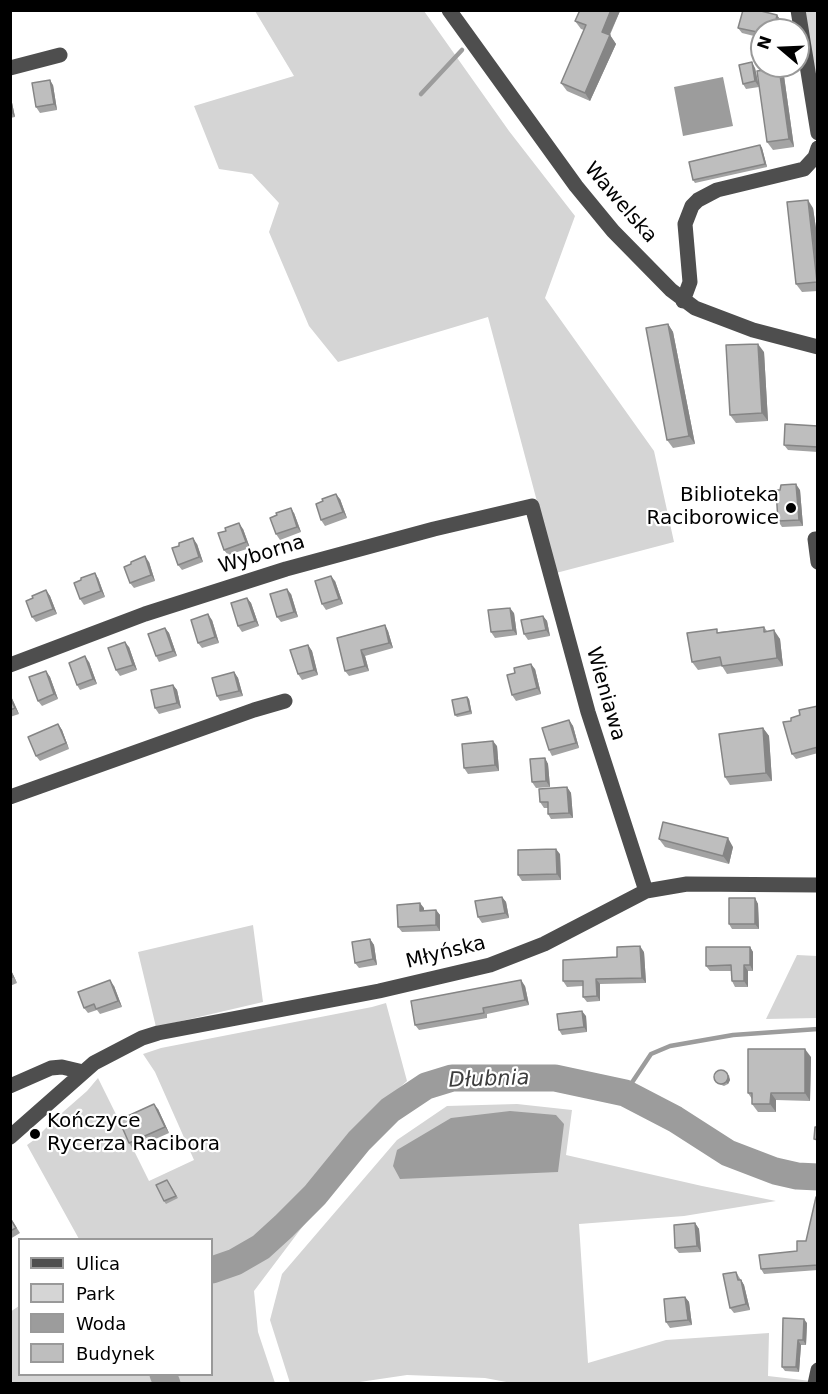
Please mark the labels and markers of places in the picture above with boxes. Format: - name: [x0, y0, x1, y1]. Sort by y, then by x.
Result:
- place label: Biblioteka Raciborowice: [647, 484, 779, 531]
- marker: Biblioteka Raciborowice: [784, 501, 798, 515]
- place label: Kończyce Rycerza Racibora: [47, 1110, 220, 1157]
- marker: Kończyce Rycerza Racibora: [28, 1127, 42, 1141]

